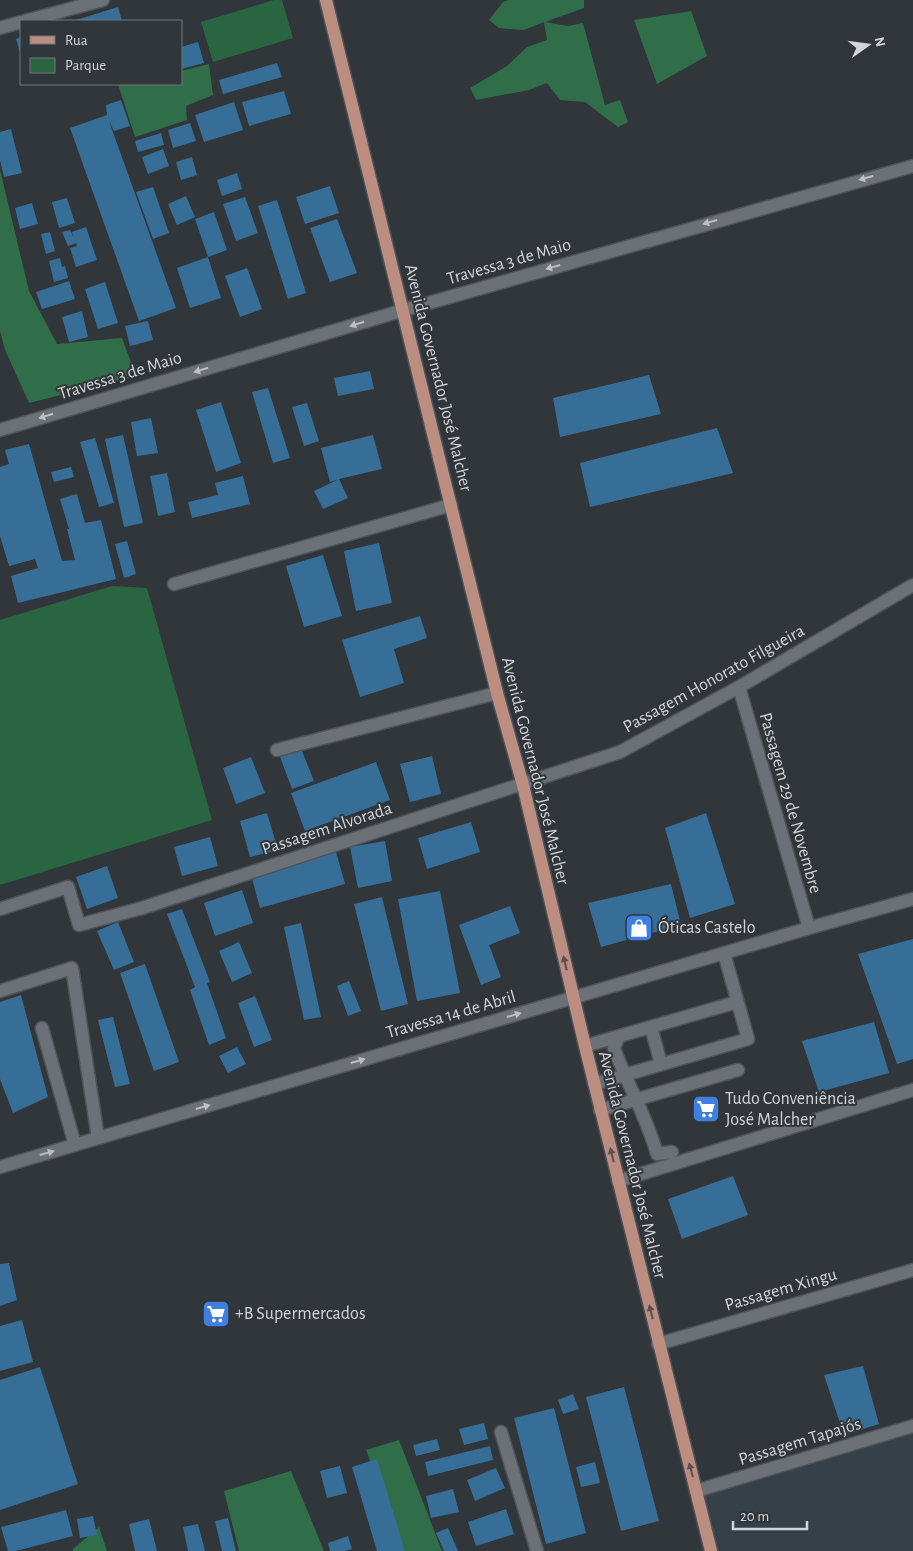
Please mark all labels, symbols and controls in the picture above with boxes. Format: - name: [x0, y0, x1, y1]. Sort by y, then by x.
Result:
- legend: [20, 20, 182, 85]
- north arrow: [843, 20, 893, 70]
- text: Rua: [65, 33, 88, 48]
- text: N: [872, 36, 888, 49]
- text: Parque: [65, 58, 106, 73]
- one-way arrow: [858, 175, 873, 183]
- one-way arrow: [702, 219, 717, 227]
- street label: Travessa 3 de Maio: [445, 236, 573, 288]
- street label: Avenida Governador José Malcher: [401, 262, 475, 494]
- one-way arrow: [546, 263, 561, 271]
- one-way arrow: [350, 320, 365, 328]
- street label: Travessa 3 de Maio: [56, 349, 184, 403]
- one-way arrow: [194, 366, 209, 374]
- one-way arrow: [38, 413, 53, 421]
- street label: Passagem Honorato Filgueira: [620, 622, 808, 736]
- street label: Avenida Governador José Malcher: [498, 655, 572, 887]
- street label: Passagem 29 de Novembre: [756, 711, 824, 895]
- street label: Passagem Alvorada: [260, 799, 394, 859]
- shop icon: Óticas Castelo: [624, 913, 654, 943]
- place label: Óticas Castelo: [658, 916, 756, 937]
- one-way arrow: [561, 955, 569, 970]
- street label: Travessa 14 de Abril: [384, 988, 518, 1042]
- one-way arrow: [507, 1010, 522, 1018]
- street label: Avenida Governador José Malcher: [595, 1049, 669, 1281]
- one-way arrow: [351, 1056, 366, 1064]
- place label: Tudo Conveniência José Malcher: [725, 1090, 856, 1129]
- supermarket icon: Tudo Conveniência José Malcher: [691, 1094, 721, 1124]
- one-way arrow: [195, 1102, 210, 1110]
- one-way arrow: [607, 1147, 615, 1162]
- one-way arrow: [39, 1149, 54, 1157]
- street label: Passagem Xingu: [723, 1265, 839, 1315]
- supermarket icon: +B Supermercados: [201, 1299, 231, 1329]
- place label: +B Supermercados: [235, 1305, 366, 1323]
- one-way arrow: [647, 1305, 655, 1320]
- street label: Passagem Tapajós: [737, 1415, 863, 1469]
- one-way arrow: [687, 1462, 695, 1477]
- scale bar: [733, 1498, 807, 1530]
- text: 20 m: [740, 1509, 769, 1524]

